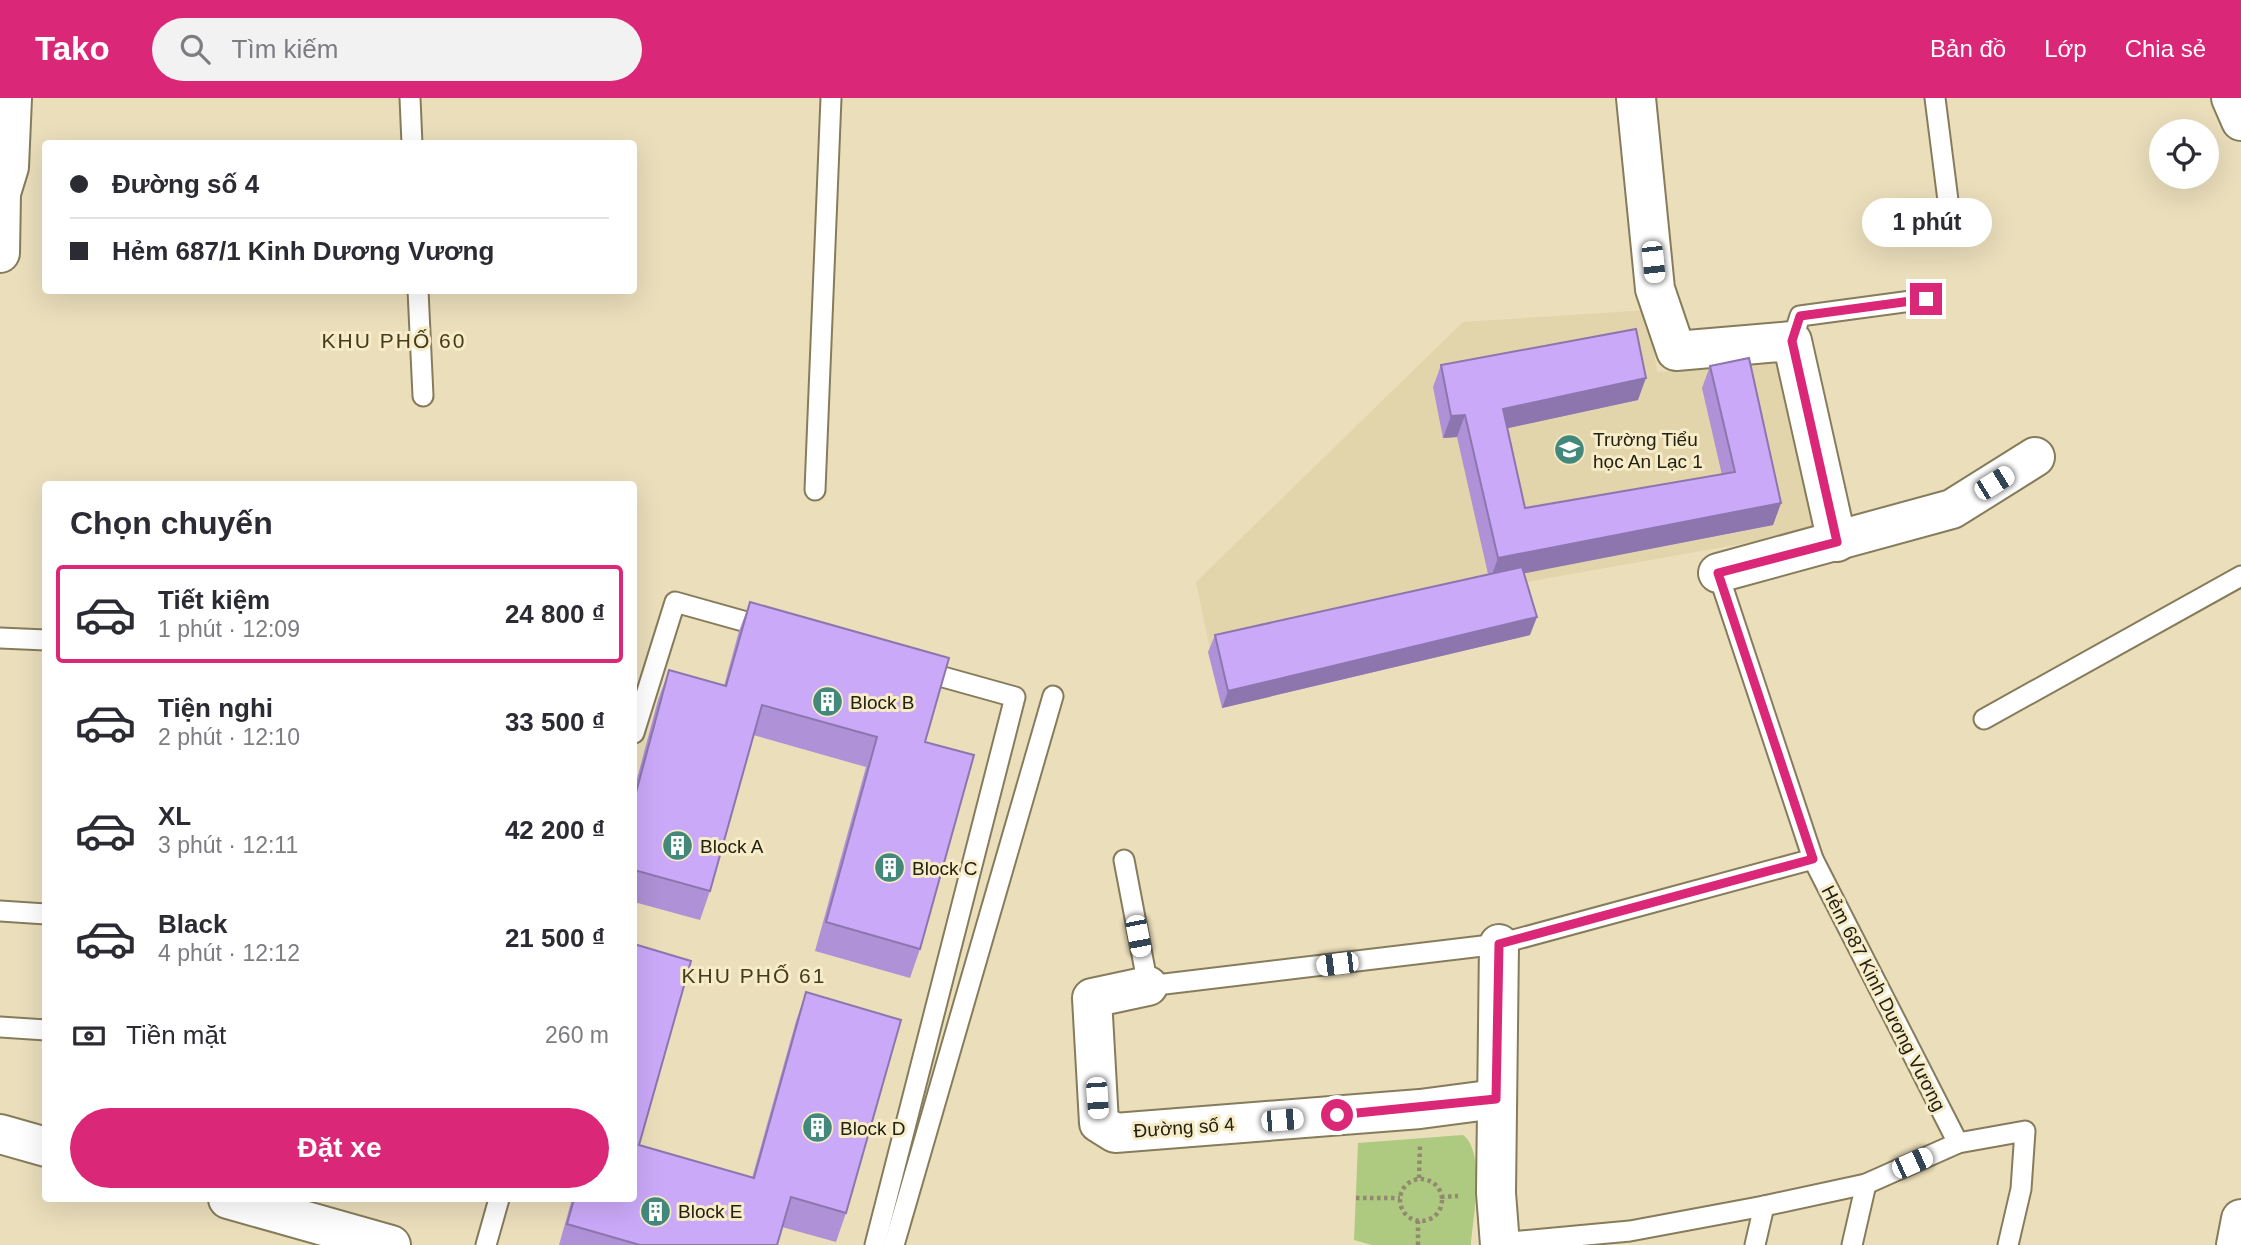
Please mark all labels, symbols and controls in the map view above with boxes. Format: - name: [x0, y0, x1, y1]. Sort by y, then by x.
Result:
- search box: [152, 18, 642, 81]
- text: Tako: [35, 30, 110, 67]
- icon: search: [176, 30, 214, 68]
- text: Tìm kiếm: [232, 34, 338, 64]
- text: Bản đồ: [1930, 35, 2006, 62]
- text: Lớp: [2044, 35, 2087, 62]
- text: Chia sẻ: [2125, 35, 2206, 62]
- map controls: [2149, 119, 2219, 189]
- button: locate: [2149, 119, 2219, 189]
- text: Đường số 4: [112, 169, 259, 199]
- callout: 1 phút: [1861, 198, 1991, 246]
- text: 1 phút: [1893, 209, 1962, 235]
- text: Hẻm 687/1 Kinh Dương Vương: [112, 236, 494, 266]
- car: [1641, 240, 1666, 284]
- route end: [1910, 283, 1942, 315]
- district label: KHU PHỐ 60: [322, 329, 466, 352]
- place label: Trường Tiểu học An Lạc 1: [1593, 429, 1703, 472]
- school or university icon: Trường Tiểu học An Lạc 1: [1553, 433, 1587, 467]
- car: [1971, 463, 2018, 503]
- text: Chọn chuyến: [70, 505, 273, 541]
- icon: car: [74, 583, 137, 646]
- text: Tiết kiệm: [158, 585, 270, 615]
- text: 24 800 ₫: [505, 599, 605, 629]
- text: 1 phút · 12:09: [158, 616, 300, 642]
- building icon: Block B: [810, 685, 844, 719]
- icon: car: [74, 691, 137, 754]
- place label: Block B: [850, 692, 914, 713]
- text: Tiện nghi: [158, 693, 273, 723]
- text: 33 500 ₫: [505, 707, 605, 737]
- text: 2 phút · 12:10: [158, 724, 300, 750]
- icon: car: [74, 799, 137, 862]
- text: XL: [158, 801, 191, 831]
- text: 42 200 ₫: [505, 815, 605, 845]
- building icon: Block A: [660, 829, 694, 863]
- text: 3 phút · 12:11: [158, 832, 298, 858]
- place label: Block A: [700, 836, 764, 857]
- building icon: Block C: [872, 851, 906, 885]
- place label: Block C: [912, 858, 977, 879]
- street label: Hẻm 687 Kinh Dương Vương: [1817, 882, 1950, 1114]
- icon: car: [74, 907, 137, 970]
- text: Black: [158, 909, 227, 939]
- car: [1124, 913, 1153, 959]
- text: 21 500 ₫: [505, 923, 605, 953]
- text: 4 phút · 12:12: [158, 940, 300, 966]
- car: [1315, 951, 1360, 977]
- district label: KHU PHỐ 61: [682, 964, 826, 987]
- icon: cash: [70, 1017, 108, 1055]
- text: Tiền mặt: [126, 1020, 226, 1050]
- text: 260 m: [545, 1022, 609, 1048]
- car: [1086, 1076, 1109, 1120]
- route start: [1321, 1099, 1353, 1131]
- button: Đặt xe: [70, 1108, 609, 1188]
- car: [1261, 1108, 1304, 1132]
- building icon: Block D: [800, 1111, 834, 1145]
- street label: Đường số 4: [1133, 1113, 1236, 1142]
- place label: Block D: [840, 1118, 905, 1139]
- car: [1889, 1145, 1936, 1181]
- building icon: Block E: [638, 1194, 672, 1228]
- place label: Block E: [678, 1201, 742, 1222]

